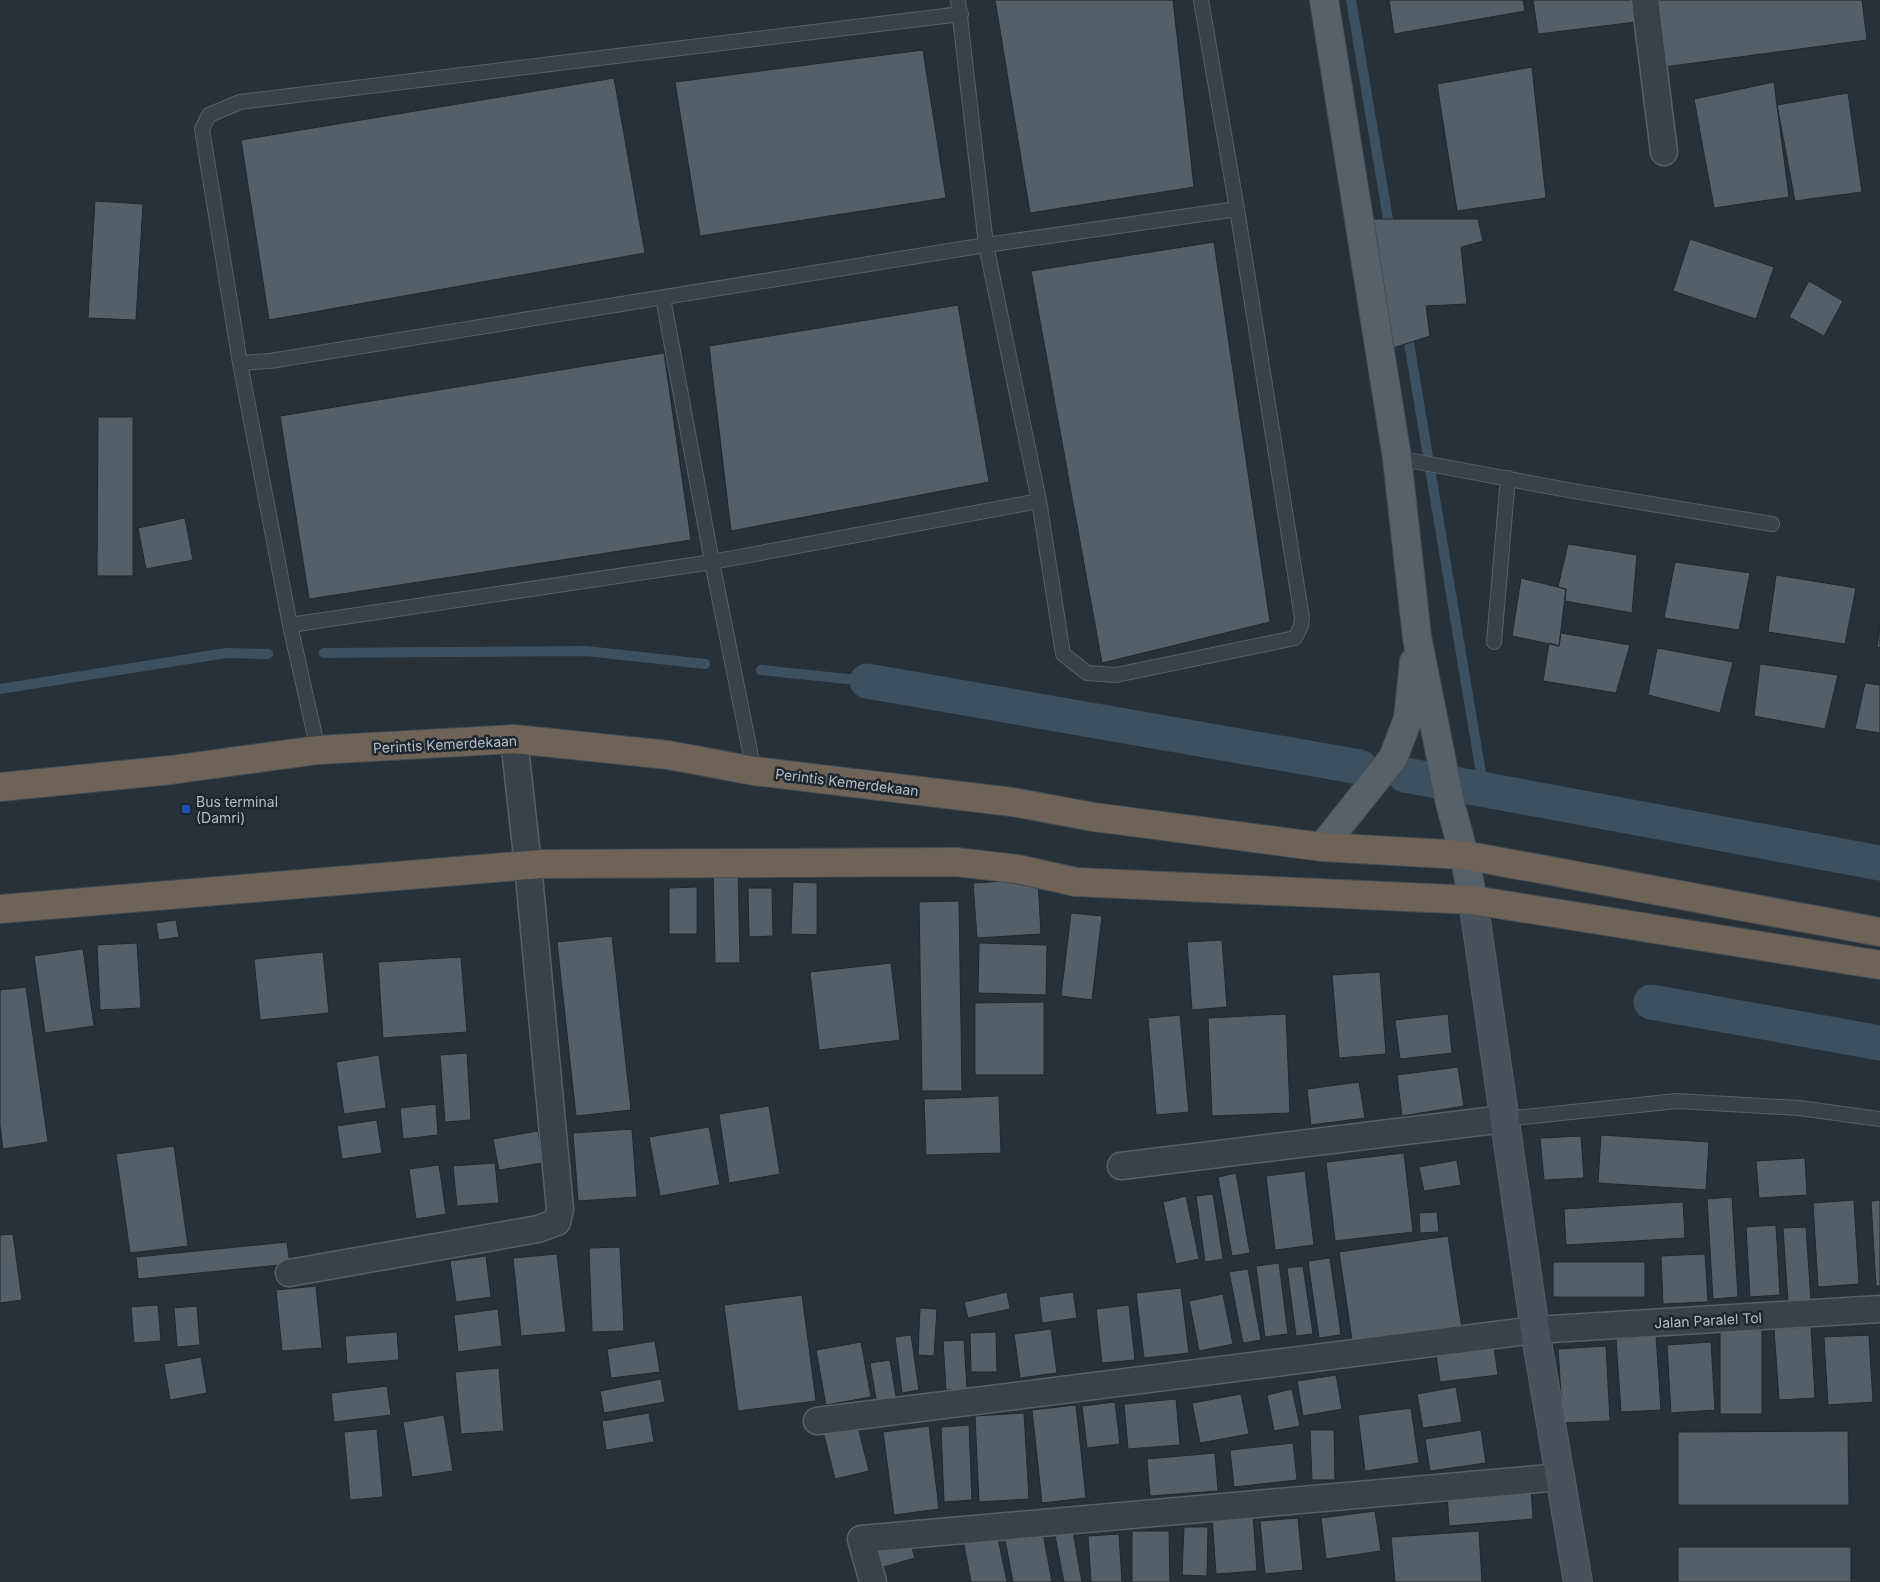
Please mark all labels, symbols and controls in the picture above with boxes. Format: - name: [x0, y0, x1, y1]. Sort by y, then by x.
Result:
- street label: Perintis Kemerdekaan: [372, 732, 518, 756]
- street label: Perintis Kemerdekaan: [774, 765, 920, 799]
- place label: Bus terminal (Damri): [196, 793, 278, 826]
- marker: Bus terminal (Damri): [180, 803, 192, 815]
- street label: Jalan Paralel Tol: [1654, 1309, 1762, 1331]

